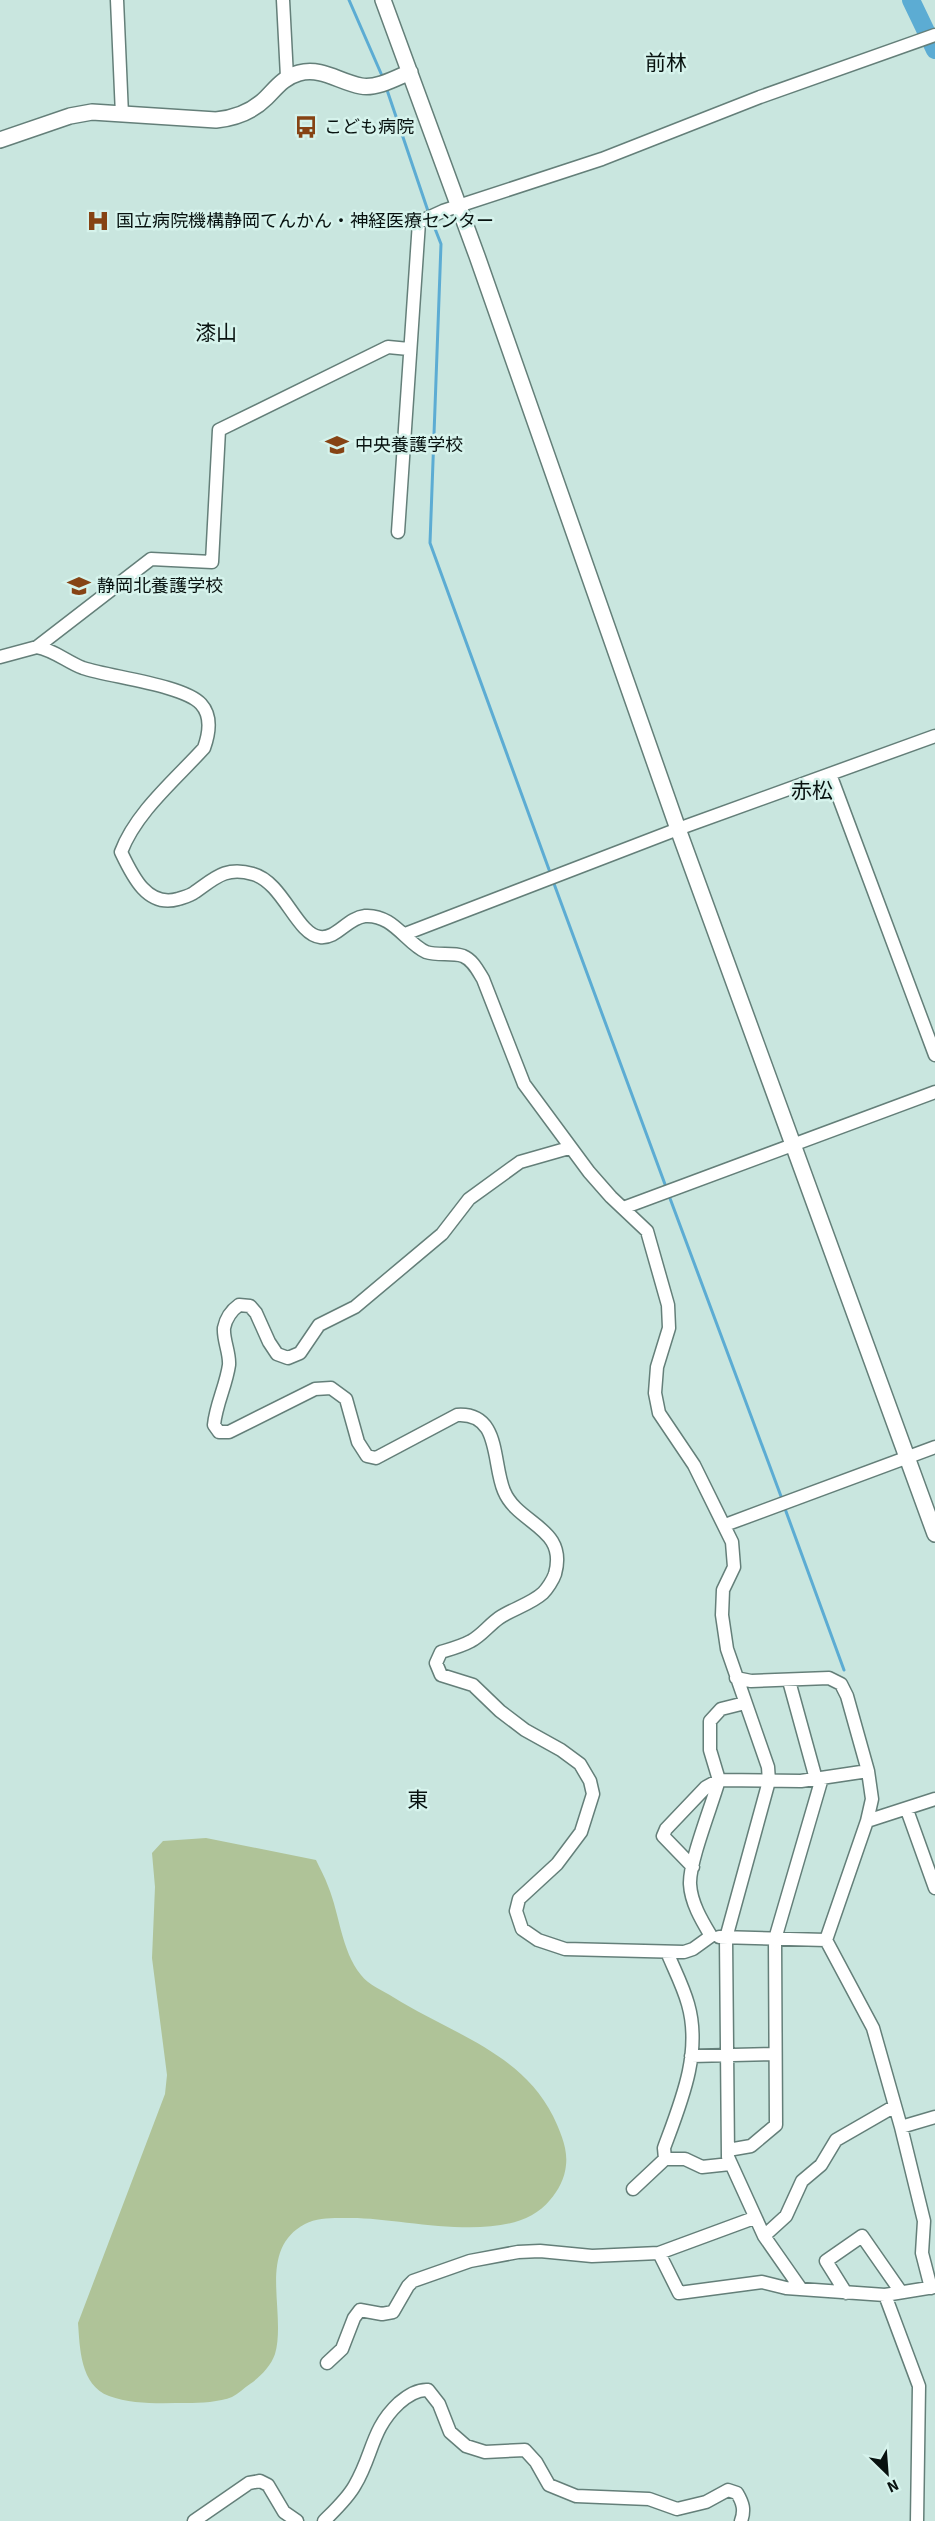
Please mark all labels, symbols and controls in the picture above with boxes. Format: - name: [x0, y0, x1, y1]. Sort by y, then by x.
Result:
- district label: 前林: [645, 48, 687, 78]
- bus stop icon: こども病院: [293, 114, 319, 140]
- place label: こども病院: [324, 115, 414, 140]
- hospital icon: 国立病院機構静岡てんかん・神経医療センター: [85, 208, 111, 234]
- place label: 国立病院機構静岡てんかん・神経医療センター: [116, 209, 494, 234]
- district label: 漆山: [195, 318, 237, 348]
- school or university icon: 中央養護学校: [324, 432, 350, 458]
- place label: 中央養護学校: [355, 433, 463, 458]
- school or university icon: 静岡北養護学校: [66, 573, 92, 599]
- place label: 静岡北養護学校: [97, 574, 223, 599]
- district label: 赤松: [791, 776, 833, 806]
- district label: 東: [408, 1785, 429, 1815]
- north arrow: [857, 2443, 917, 2503]
- text: N: [883, 2473, 902, 2498]

